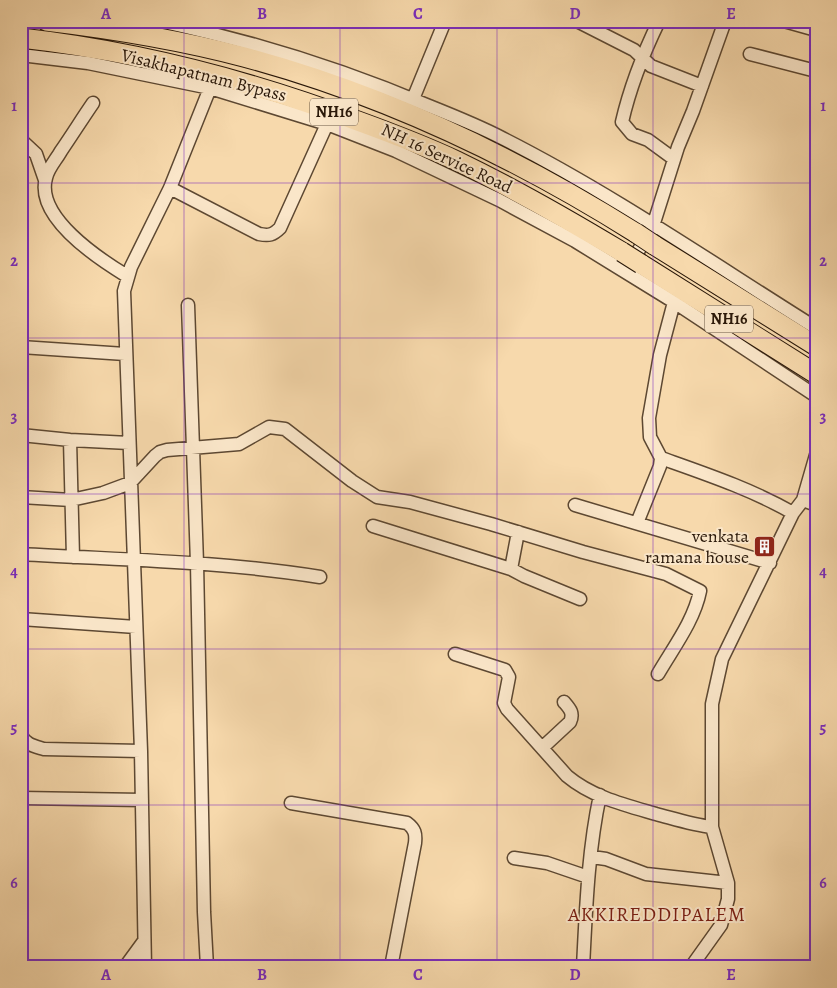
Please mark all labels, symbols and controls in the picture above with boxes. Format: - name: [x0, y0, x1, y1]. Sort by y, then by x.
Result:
- text: A: [100, 3, 112, 25]
- text: B: [257, 3, 267, 25]
- text: C: [413, 3, 423, 25]
- text: D: [569, 3, 581, 25]
- text: E: [726, 3, 736, 25]
- street label: Visakhapatnam Bypass: [118, 43, 289, 107]
- text: 1: [11, 95, 17, 117]
- text: 1: [820, 95, 826, 117]
- road number: NH16: [310, 98, 358, 125]
- street label: NH 16 Service Road: [378, 117, 517, 199]
- text: 2: [10, 250, 18, 272]
- text: 2: [819, 250, 827, 272]
- road number: NH16: [705, 306, 753, 332]
- text: 3: [11, 406, 18, 428]
- text: 3: [820, 406, 827, 428]
- place label: venkata ramana house: [645, 524, 750, 569]
- building icon: venkata ramana house: [753, 534, 777, 558]
- text: 4: [10, 561, 18, 583]
- text: 4: [819, 561, 827, 583]
- text: 5: [11, 717, 18, 739]
- text: 5: [820, 717, 827, 739]
- text: 6: [10, 872, 18, 894]
- text: 6: [819, 872, 827, 894]
- district label: AKKIREDDIPALEM: [567, 901, 746, 928]
- text: A: [100, 964, 112, 986]
- text: B: [257, 964, 267, 986]
- text: C: [413, 964, 423, 986]
- text: D: [569, 964, 581, 986]
- text: E: [726, 964, 736, 986]

